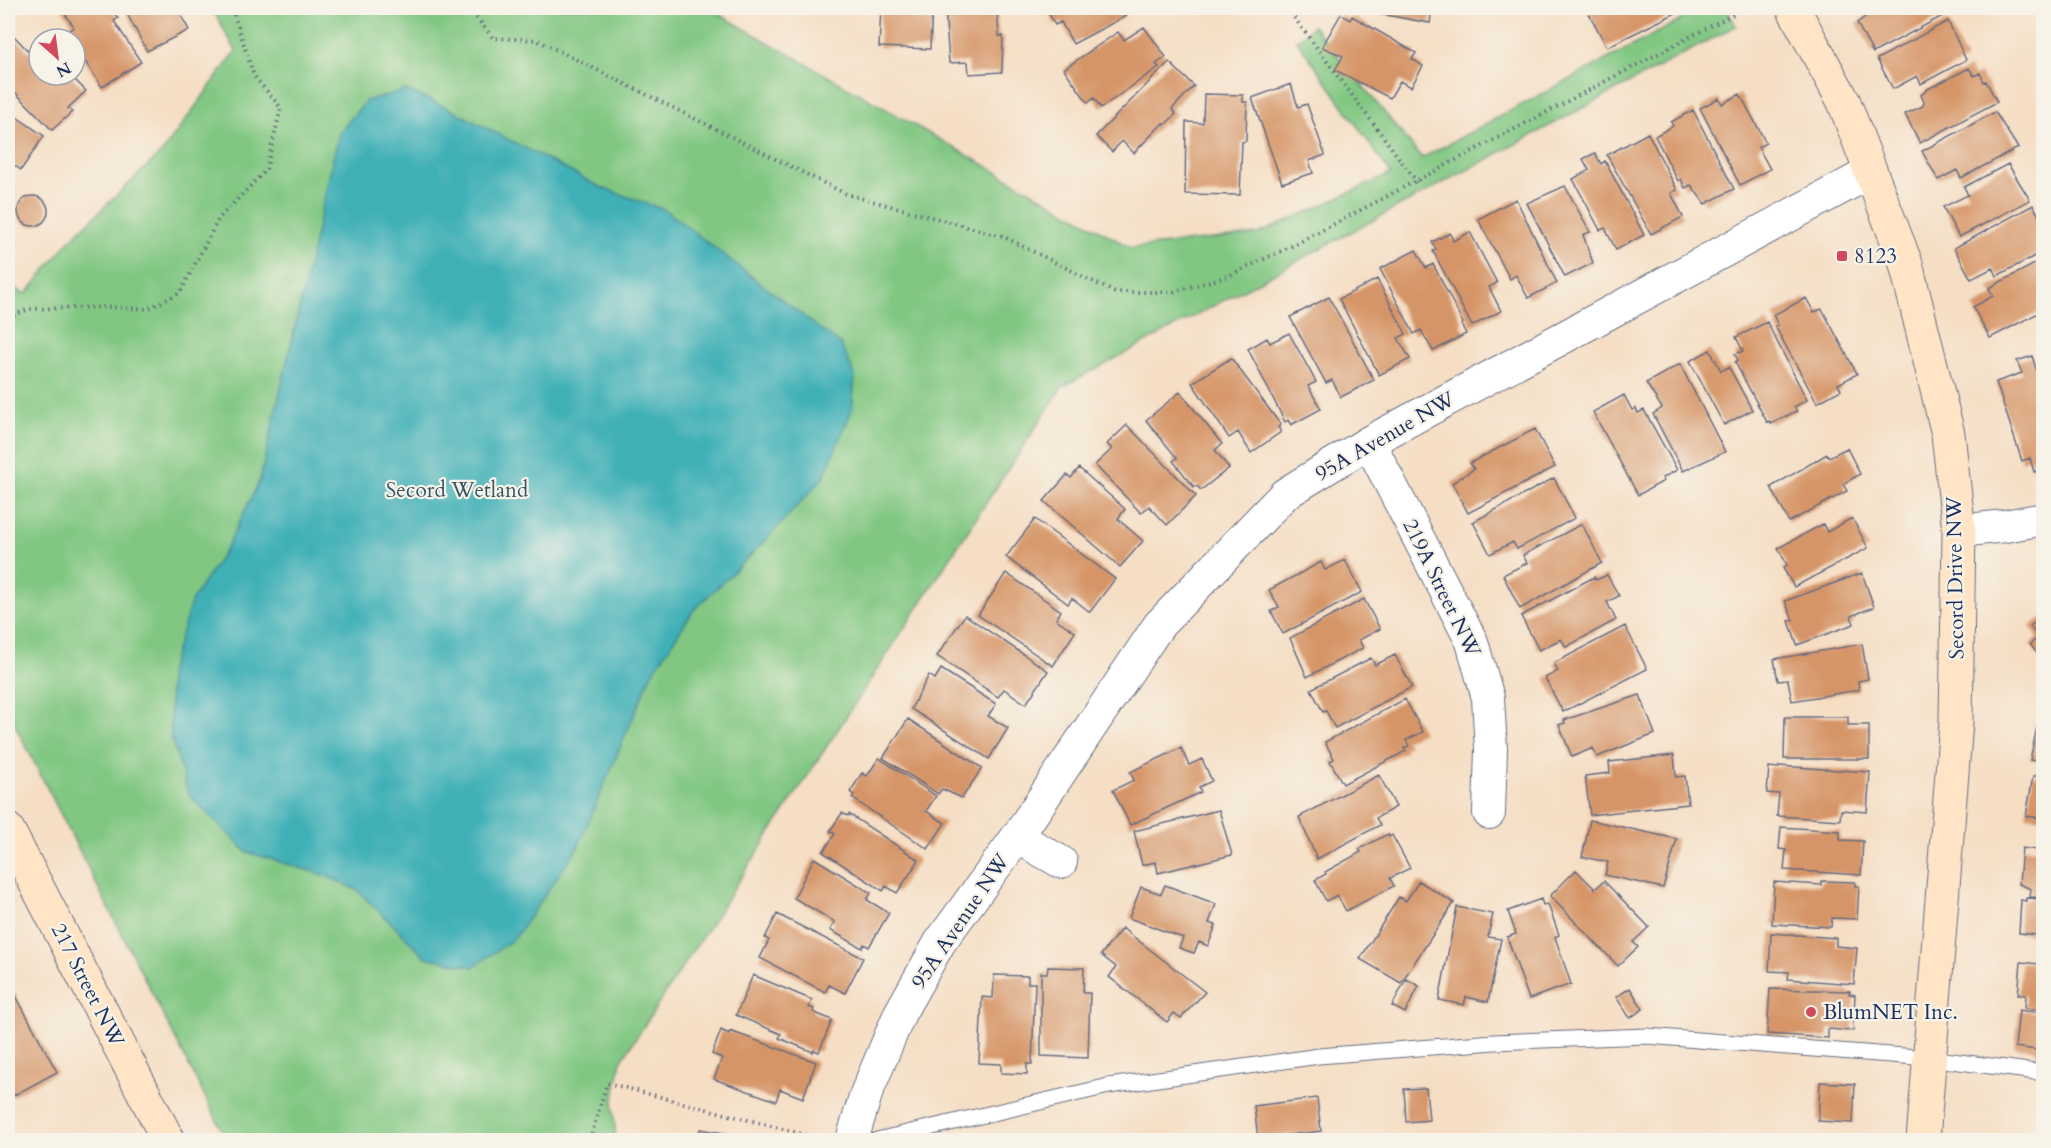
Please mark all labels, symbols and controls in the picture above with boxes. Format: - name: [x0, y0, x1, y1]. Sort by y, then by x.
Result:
- north arrow: [27, 27, 87, 87]
- text: N: [52, 56, 75, 82]
- place label: 8123: [1854, 242, 1897, 271]
- marker: 8123: [1835, 249, 1849, 263]
- street label: 95A Avenue NW: [1310, 384, 1461, 488]
- park label: Secord Wetland: [386, 476, 528, 505]
- street label: Secord Drive NW: [1940, 495, 1971, 660]
- street label: 219A Street NW: [1396, 514, 1488, 663]
- street label: 95A Avenue NW: [905, 847, 1017, 994]
- street label: 217 Street NW: [44, 918, 132, 1053]
- place label: BlumNET Inc.: [1823, 998, 1958, 1027]
- marker: BlumNET Inc.: [1804, 1005, 1818, 1019]

